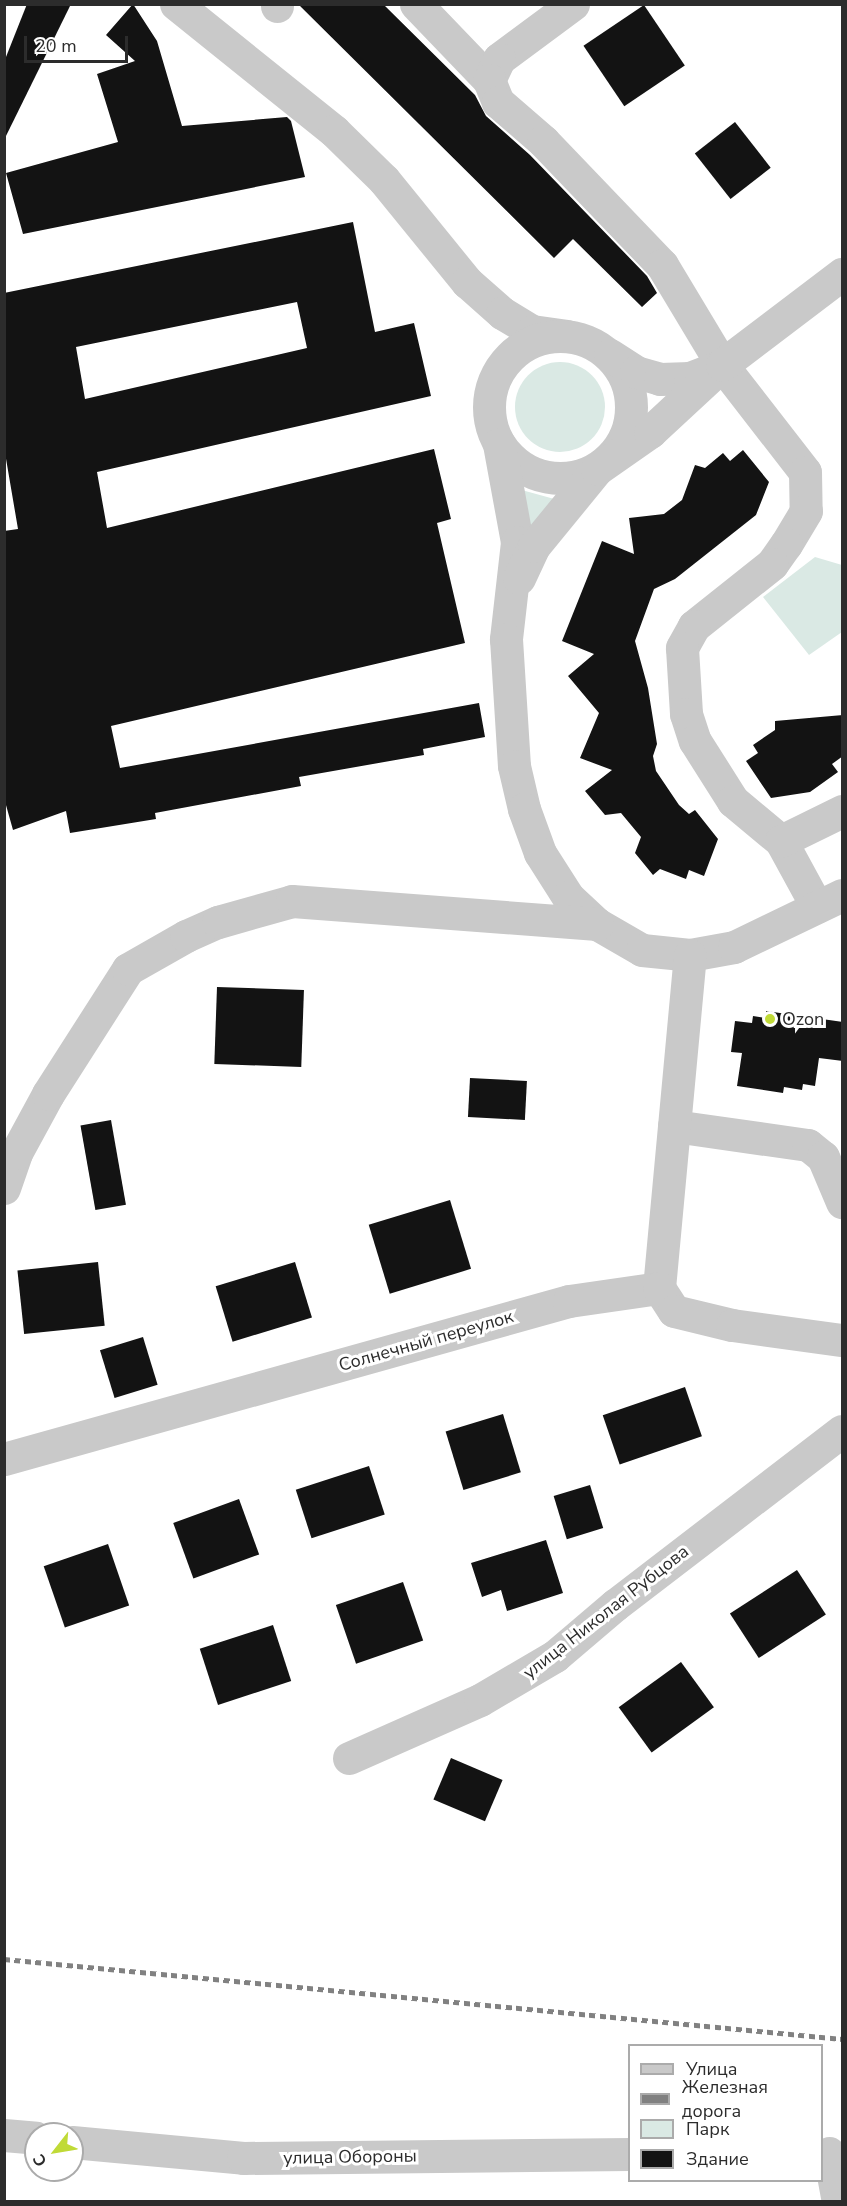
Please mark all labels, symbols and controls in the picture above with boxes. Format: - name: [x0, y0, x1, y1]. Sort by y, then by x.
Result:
- scale bar: [27, 24, 130, 62]
- text: 20 m: [35, 34, 77, 58]
- place label: Ozon: [782, 1008, 824, 1030]
- marker: Ozon: [763, 1012, 777, 1026]
- street label: Солнечный переулок: [336, 1306, 516, 1376]
- street label: улица Николая Рубцова: [519, 1541, 693, 1683]
- legend: [628, 2044, 823, 2182]
- text: Улица: [686, 2057, 737, 2081]
- text: Железная дорога: [682, 2075, 768, 2123]
- text: Парк: [686, 2117, 729, 2141]
- north arrow: [24, 2122, 84, 2182]
- street label: улица Обороны: [283, 2145, 417, 2169]
- text: Здание: [686, 2147, 749, 2171]
- text: С: [28, 2150, 53, 2171]

